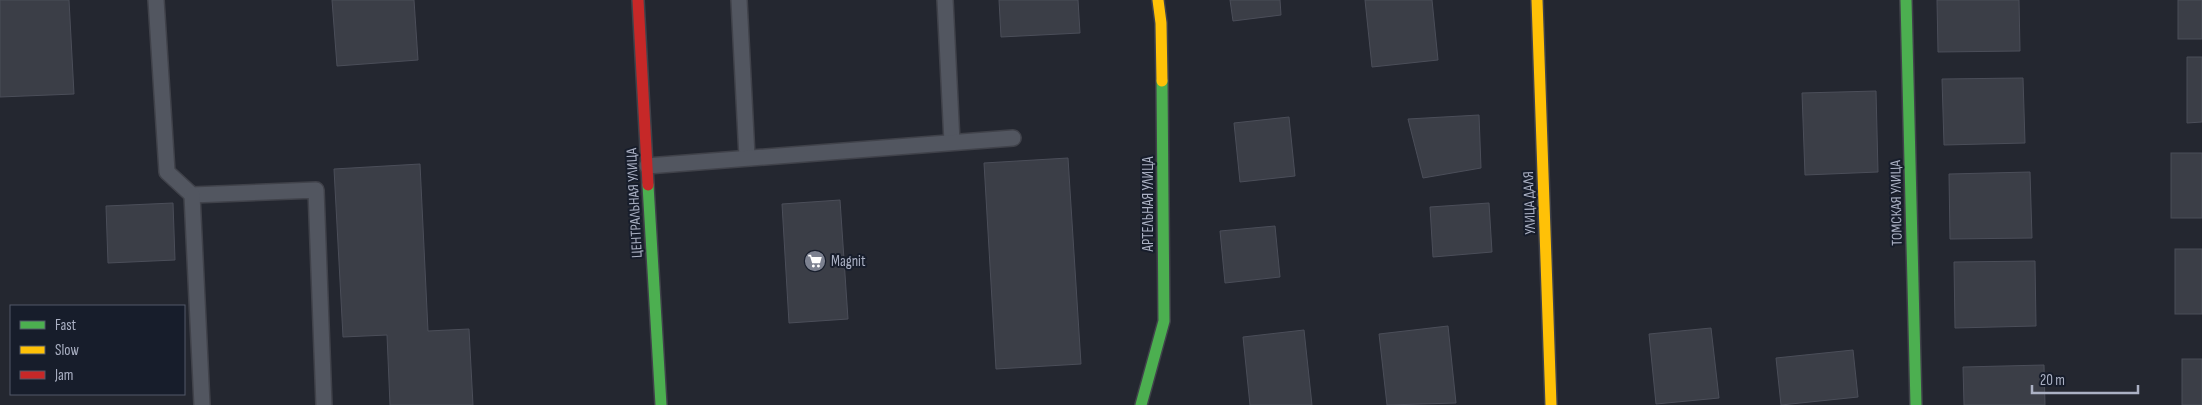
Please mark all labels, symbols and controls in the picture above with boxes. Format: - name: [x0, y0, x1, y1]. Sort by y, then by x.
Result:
- street label: ЦЕНТРАЛЬНАЯ УЛИЦА: [622, 147, 647, 258]
- street label: АРТЕЛЬНАЯ УЛИЦА: [1139, 156, 1158, 252]
- street label: ТОМСКАЯ УЛИЦА: [1886, 159, 1907, 246]
- street label: УЛИЦА ДАЛЯ: [1519, 171, 1540, 235]
- supermarket icon: Magnit: [803, 249, 827, 273]
- place label: Magnit: [831, 252, 866, 271]
- legend: [10, 305, 185, 395]
- text: Fast: [55, 316, 77, 335]
- text: Slow: [55, 341, 79, 360]
- scale bar: [2032, 362, 2138, 394]
- text: Jam: [54, 366, 73, 385]
- text: 20 m: [2040, 371, 2065, 390]

